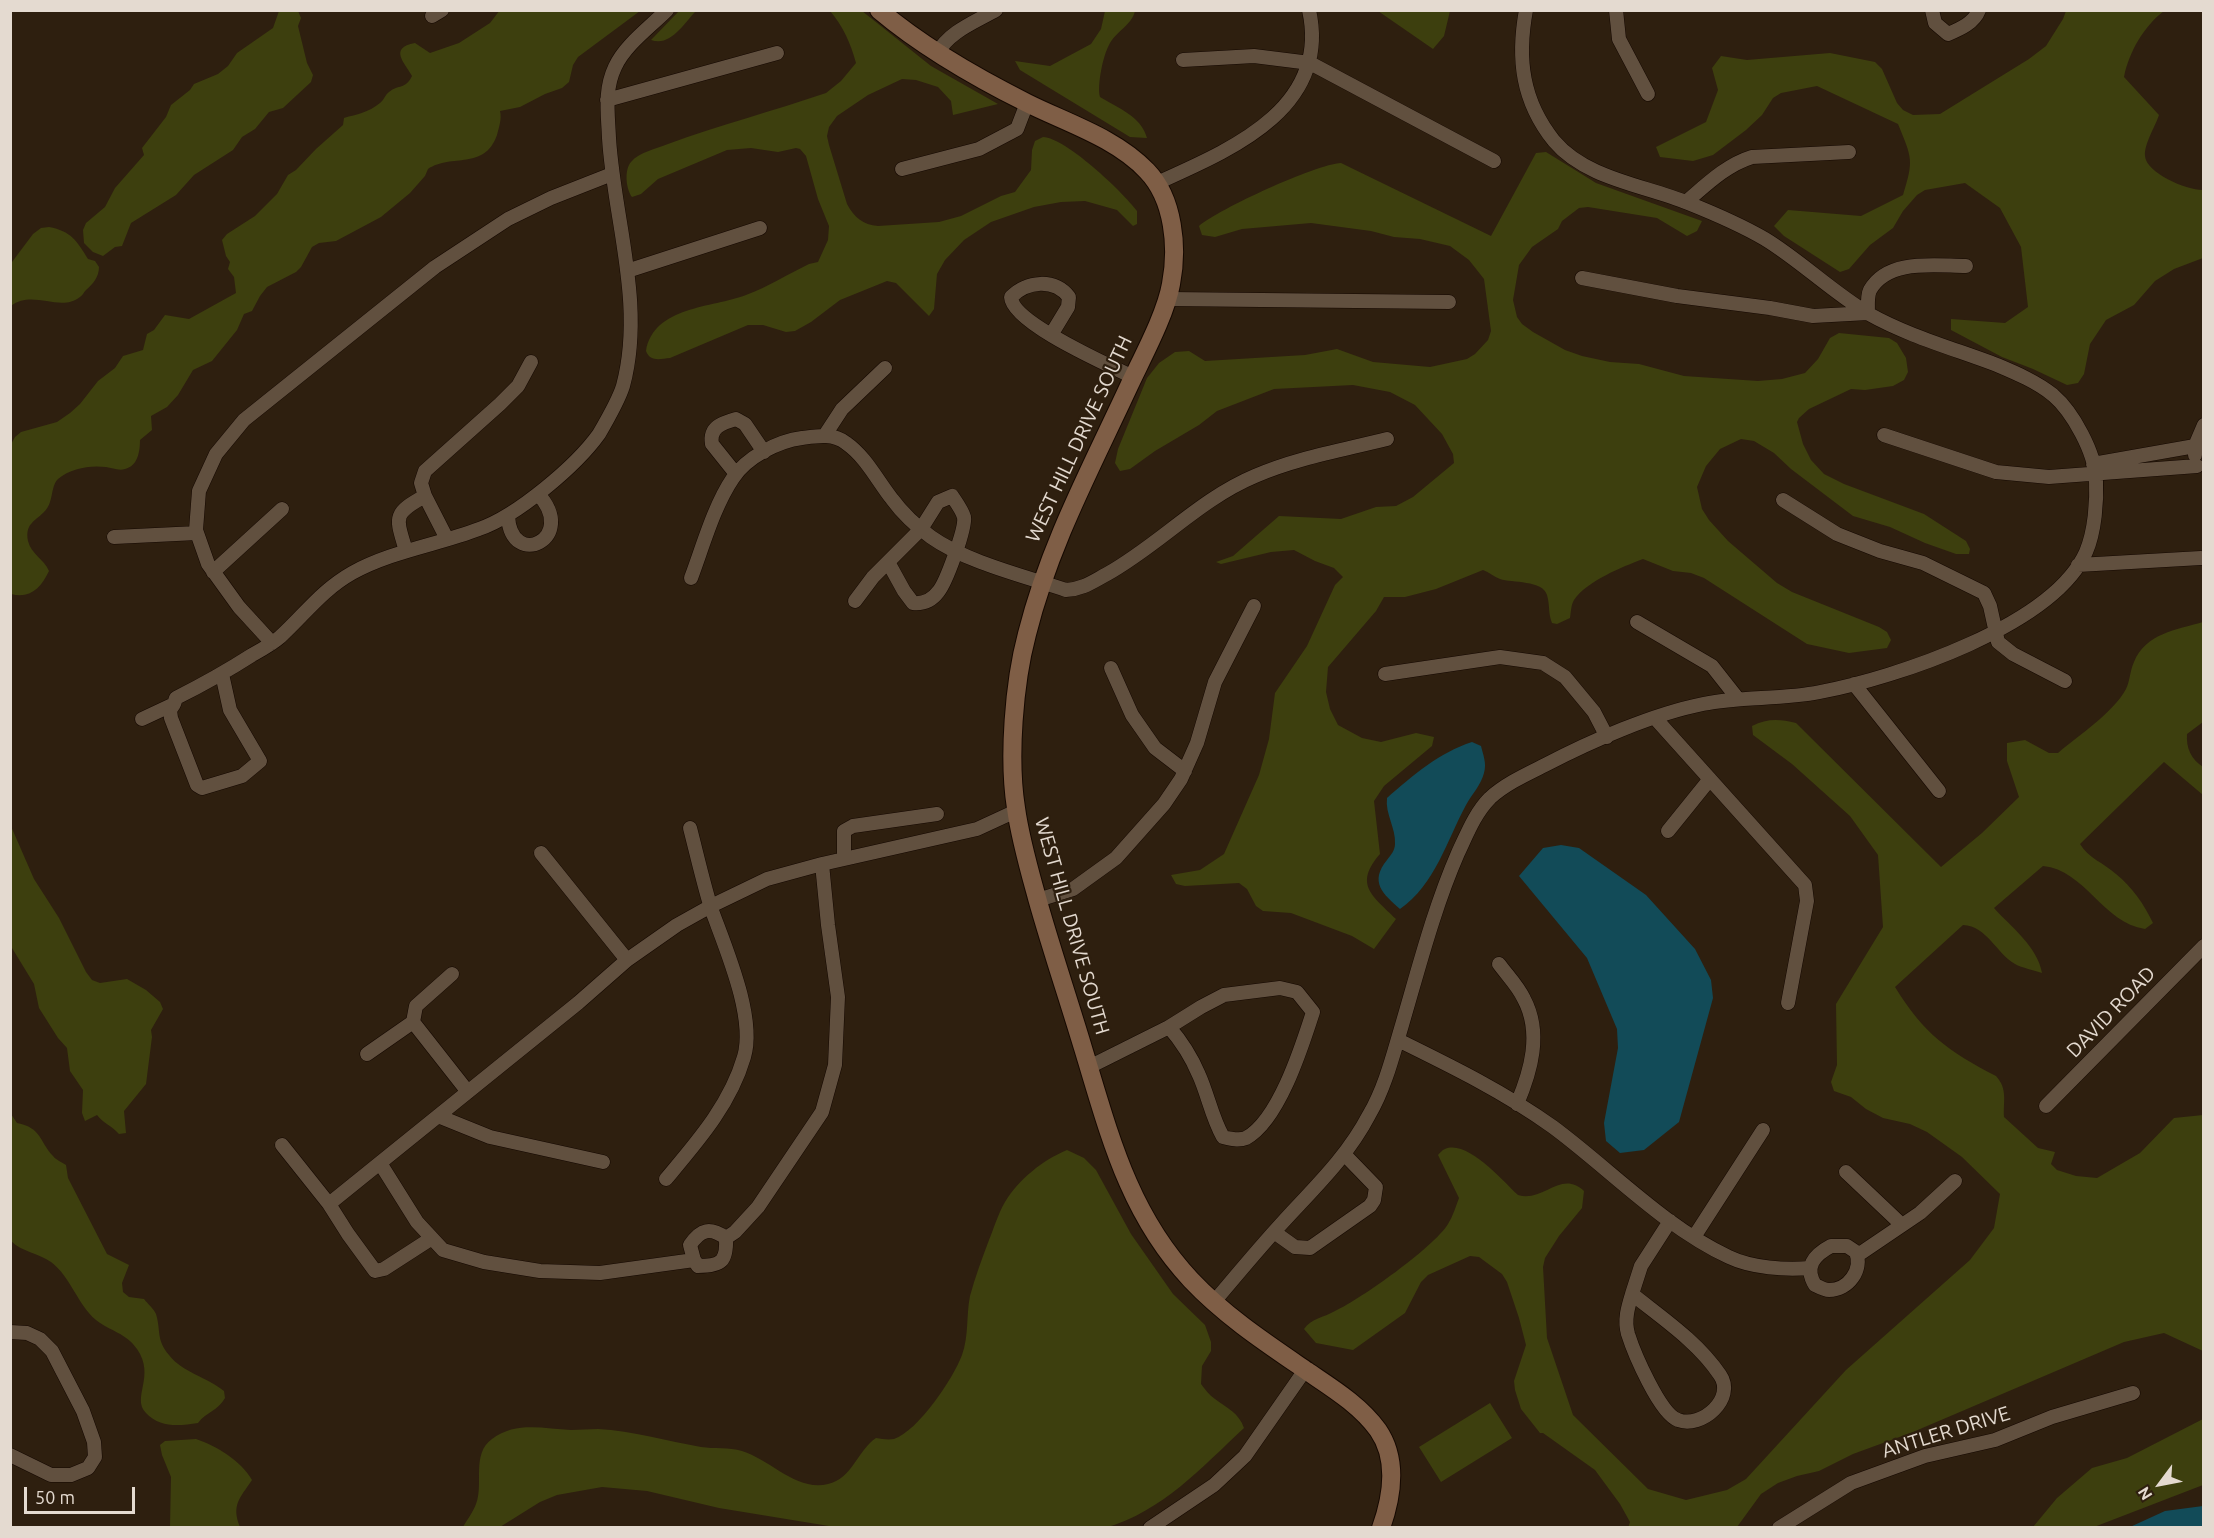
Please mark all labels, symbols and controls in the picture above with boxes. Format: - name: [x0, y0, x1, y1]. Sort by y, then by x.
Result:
- street label: WEST HILL DRIVE SOUTH: [1021, 332, 1137, 546]
- street label: WEST HILL DRIVE SOUTH: [1029, 815, 1115, 1037]
- street label: DAVID ROAD: [2062, 961, 2160, 1063]
- street label: ANTLER DRIVE: [1879, 1401, 2013, 1463]
- north arrow: [2130, 1454, 2190, 1514]
- scale bar: [27, 1475, 138, 1513]
- text: N: [2134, 1484, 2156, 1503]
- text: 50 m: [35, 1487, 75, 1507]

